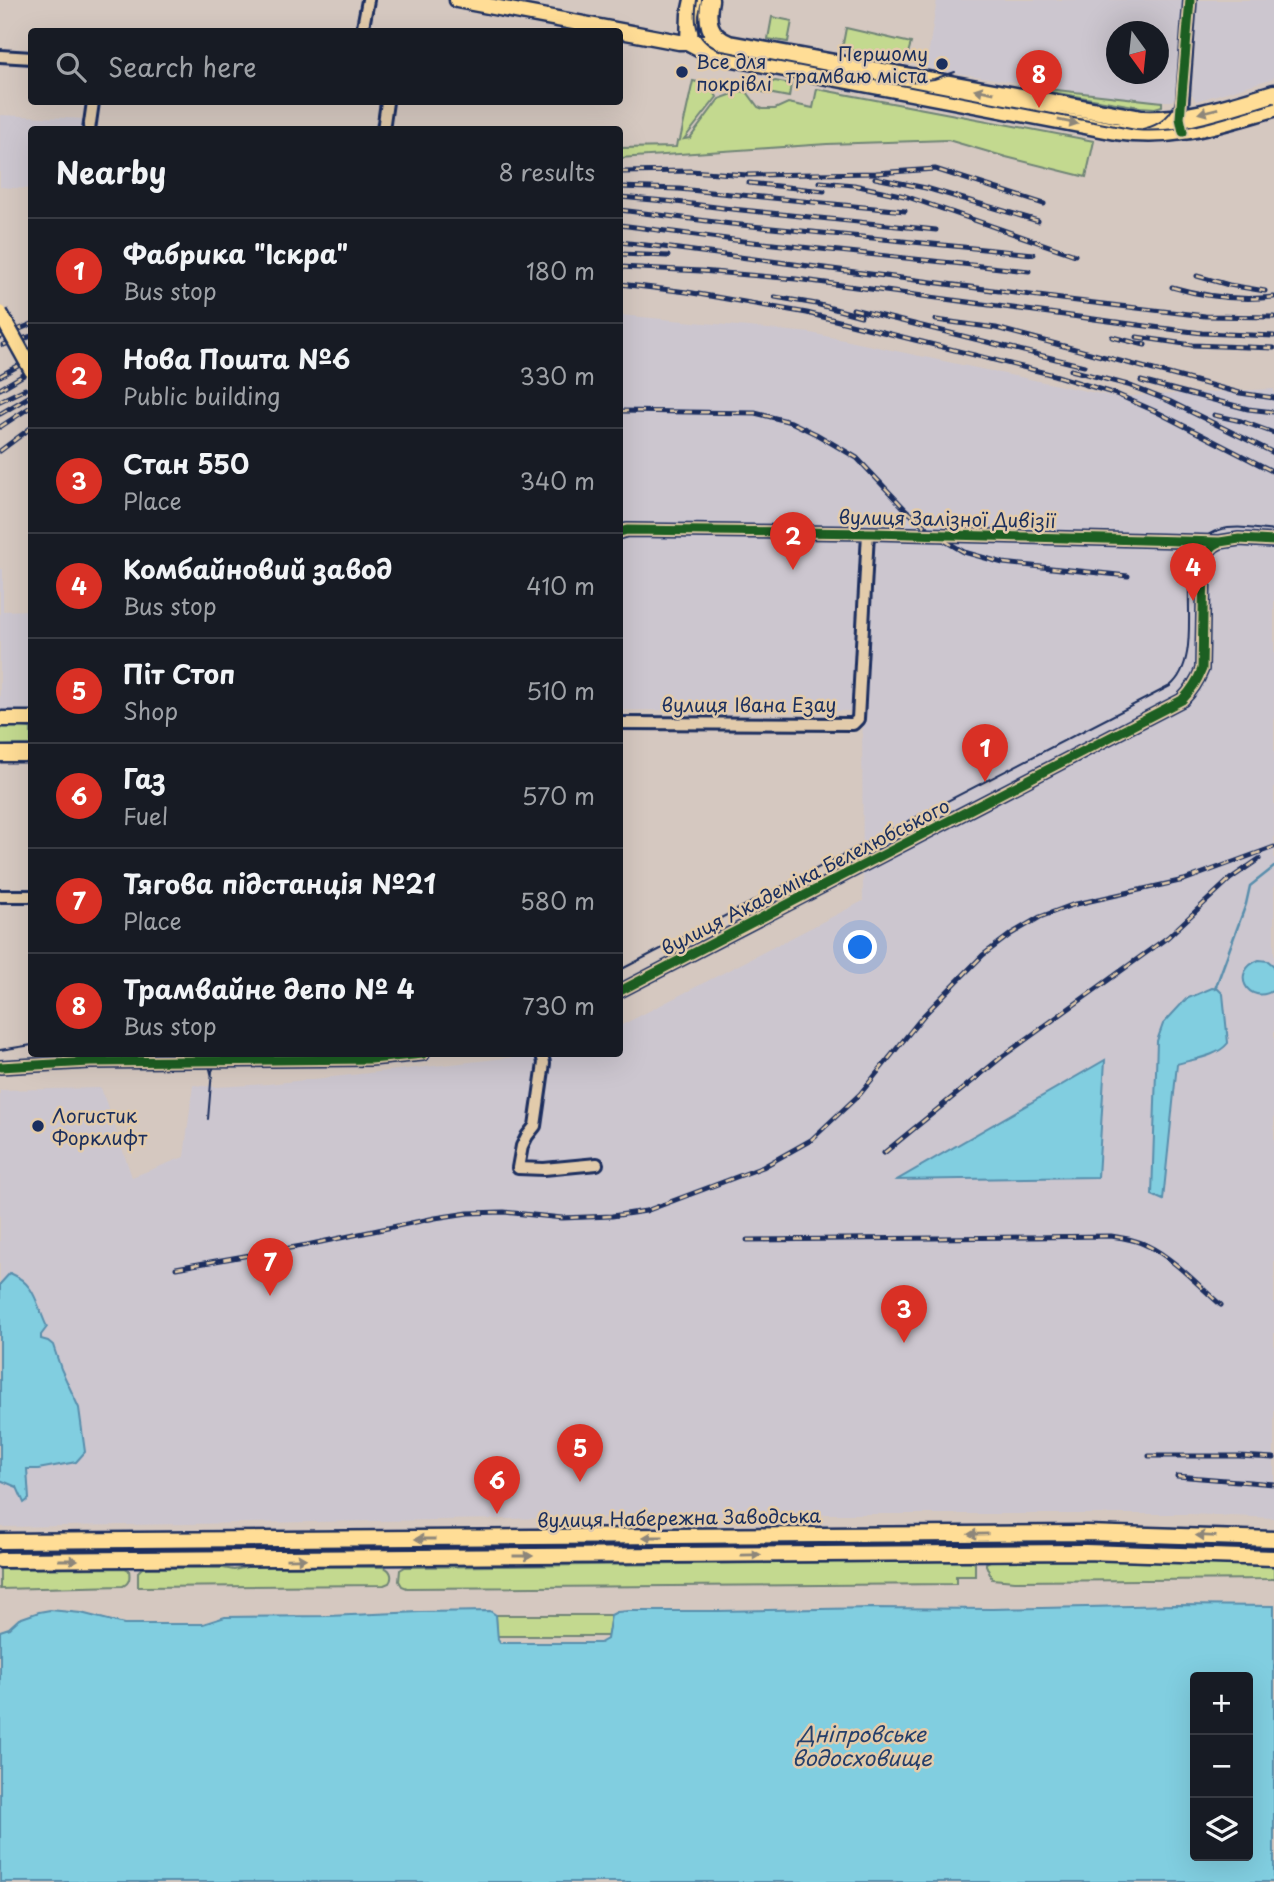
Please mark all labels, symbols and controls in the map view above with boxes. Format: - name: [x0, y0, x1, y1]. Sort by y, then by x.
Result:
- north arrow: [1106, 21, 1169, 84]
- search box: [28, 28, 623, 105]
- place label: Першому трамваю міста: [785, 39, 928, 89]
- text: Search here: [108, 47, 257, 86]
- place label: Все для покрівлі: [696, 47, 772, 97]
- icon: search: [52, 48, 90, 86]
- pin: 8: [1016, 50, 1062, 108]
- marker: Першому трамваю міста: [934, 56, 950, 72]
- marker: Все для покрівлі: [674, 64, 690, 80]
- one-way arrow: [973, 85, 995, 96]
- one-way arrow: [1197, 106, 1219, 117]
- one-way arrow: [1057, 117, 1079, 128]
- text: Nearby: [56, 149, 166, 194]
- text: 8 results: [499, 154, 595, 189]
- text: Фабрика "Іскра": [123, 234, 348, 273]
- text: 1: [74, 253, 85, 288]
- text: 180 m: [526, 253, 595, 288]
- text: Bus stop: [123, 273, 217, 308]
- text: Нова Пошта №6: [123, 339, 350, 378]
- text: 2: [71, 358, 87, 393]
- text: 330 m: [519, 358, 595, 393]
- text: Public building: [123, 378, 280, 413]
- text: Стан 550: [123, 444, 249, 483]
- text: 3: [71, 463, 87, 498]
- text: 340 m: [520, 463, 595, 498]
- text: Place: [123, 483, 182, 518]
- street label: вулиця Залізної Дивізії: [838, 502, 1057, 534]
- pin: 2: [770, 512, 816, 570]
- pin: 4: [1170, 543, 1216, 601]
- text: Комбайновий завод: [123, 549, 392, 588]
- text: 4: [71, 568, 87, 603]
- text: 410 m: [526, 568, 595, 603]
- text: Bus stop: [123, 588, 217, 623]
- text: Піт Стоп: [123, 654, 235, 693]
- text: 5: [72, 673, 86, 708]
- text: 510 m: [526, 673, 595, 708]
- street label: вулиця Івана Езау: [662, 690, 836, 718]
- text: Shop: [123, 693, 178, 728]
- pin: 1: [962, 724, 1008, 782]
- text: Газ: [123, 759, 166, 798]
- text: 6: [71, 778, 87, 813]
- text: 570 m: [522, 778, 595, 813]
- street label: вулиця Академіка Белелюбського: [656, 791, 954, 961]
- text: Fuel: [123, 798, 168, 833]
- text: Тягова пiдстанцiя №21: [123, 864, 436, 903]
- text: 7: [72, 883, 86, 918]
- text: 580 m: [520, 883, 595, 918]
- text: Place: [123, 903, 182, 938]
- your location: [843, 930, 877, 964]
- text: Трамвайне депо № 4: [123, 969, 414, 1008]
- text: 8: [72, 988, 86, 1023]
- text: 730 m: [522, 988, 595, 1023]
- text: Bus stop: [123, 1008, 217, 1043]
- place label: Логистик Форклифт: [52, 1101, 148, 1151]
- marker: Логистик Форклифт: [30, 1118, 46, 1134]
- pin: 7: [247, 1238, 293, 1296]
- pin: 3: [881, 1285, 927, 1343]
- pin: 5: [557, 1424, 603, 1482]
- pin: 6: [474, 1456, 520, 1514]
- street label: вулиця Набережна Заводська: [537, 1501, 821, 1533]
- one-way arrow: [967, 1528, 989, 1540]
- one-way arrow: [642, 1531, 664, 1542]
- one-way arrow: [1195, 1531, 1217, 1542]
- one-way arrow: [414, 1533, 436, 1545]
- one-way arrow: [740, 1549, 762, 1561]
- one-way arrow: [512, 1551, 534, 1562]
- one-way arrow: [285, 1553, 307, 1565]
- one-way arrow: [57, 1554, 79, 1566]
- map controls: [1190, 1672, 1253, 1861]
- button: +: [1190, 1672, 1253, 1735]
- water label: Дніпровське водосховище: [792, 1717, 933, 1773]
- button: −: [1190, 1735, 1253, 1798]
- button: layers: [1190, 1798, 1253, 1861]

